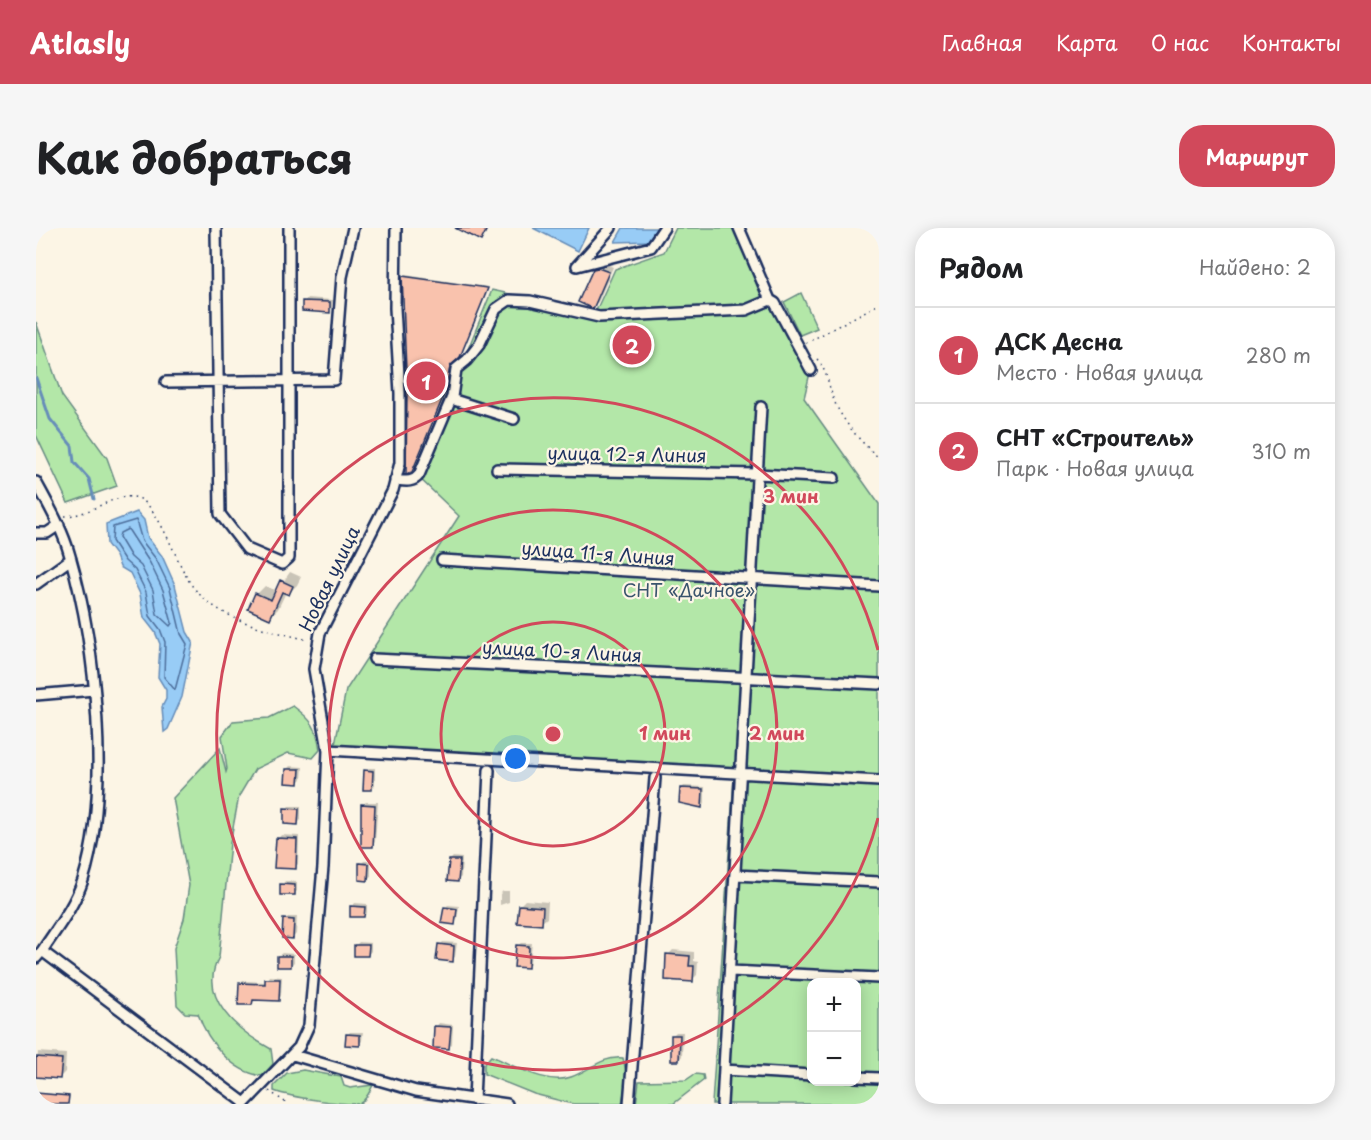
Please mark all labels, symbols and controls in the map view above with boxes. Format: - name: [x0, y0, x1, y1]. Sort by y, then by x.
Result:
- text: Atlasly: [30, 21, 130, 64]
- text: Главная: [942, 26, 1023, 58]
- text: Карта: [1056, 26, 1118, 58]
- text: О нас: [1151, 26, 1209, 58]
- text: Контакты: [1242, 26, 1341, 58]
- text: Как добраться: [36, 125, 353, 188]
- button: Маршрут: [1179, 125, 1335, 187]
- text: Рядом: [939, 248, 1024, 287]
- text: Найдено: 2: [1199, 252, 1311, 282]
- pin: 2: [612, 322, 652, 368]
- text: ДСК Десна: [996, 324, 1123, 357]
- text: 1: [954, 340, 963, 370]
- text: 280 m: [1246, 340, 1311, 370]
- text: Место · Новая улица: [996, 357, 1203, 387]
- pin: 1: [406, 358, 446, 404]
- text: СНТ «Строитель»: [996, 420, 1194, 453]
- text: 2: [951, 436, 966, 466]
- text: 310 m: [1251, 436, 1311, 466]
- street label: улица 12-я Линия: [547, 439, 707, 468]
- text: Парк · Новая улица: [996, 453, 1194, 483]
- text: 3 мин: [763, 482, 819, 509]
- street label: Новая улица: [291, 520, 366, 636]
- street label: улица 11-я Линия: [520, 534, 676, 571]
- park label: СНТ «Дачное»: [623, 576, 755, 603]
- street label: улица 10-я Линия: [481, 633, 643, 668]
- text: 1 мин: [639, 719, 691, 746]
- text: 2 мин: [749, 719, 805, 746]
- centre of rings: [543, 724, 563, 744]
- your location: [501, 744, 530, 773]
- map controls: [807, 978, 861, 1086]
- button: +: [807, 978, 861, 1032]
- button: −: [807, 1032, 861, 1086]

